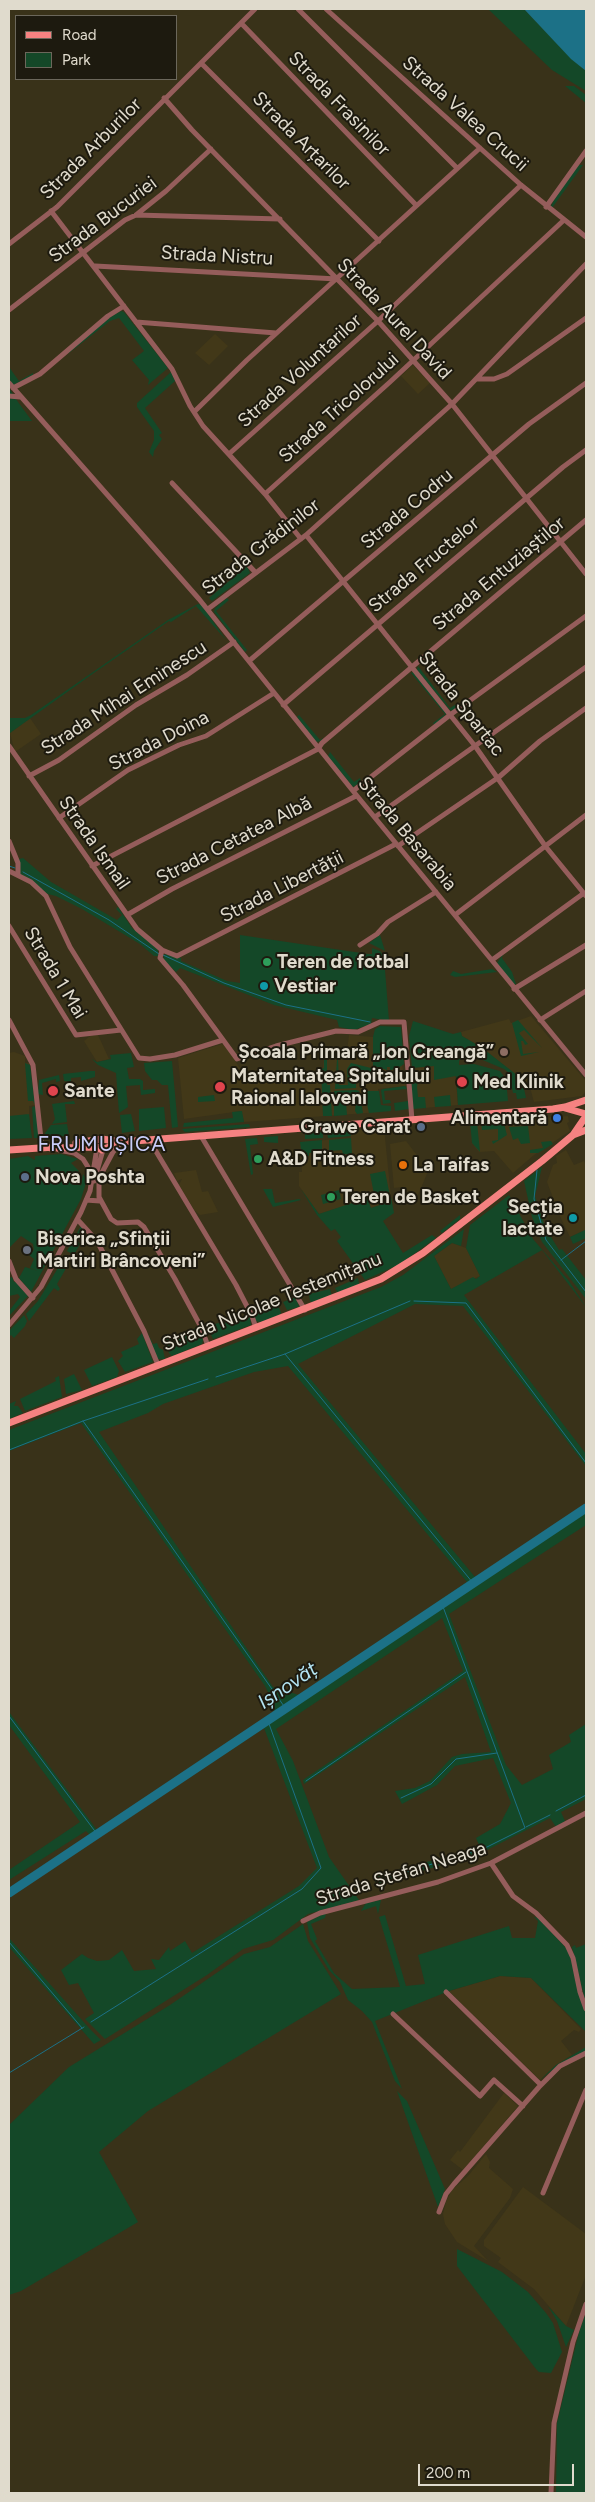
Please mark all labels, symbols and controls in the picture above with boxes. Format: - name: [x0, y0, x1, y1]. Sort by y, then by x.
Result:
- legend: [15, 15, 178, 80]
- text: Road: [62, 26, 97, 44]
- street label: Strada Frasinilor: [283, 47, 395, 161]
- text: Park: [62, 51, 91, 69]
- street label: Strada Valea Crucii: [397, 52, 533, 176]
- street label: Strada Arțarilor: [247, 87, 355, 195]
- street label: Strada Arburilor: [36, 94, 146, 204]
- street label: Strada Bucuriei: [45, 172, 161, 268]
- street label: Strada Nistru: [160, 242, 274, 270]
- street label: Strada Aurel David: [332, 254, 456, 384]
- street label: Strada Voluntarilor: [233, 309, 367, 433]
- street label: Strada Tricolorului: [274, 348, 404, 468]
- street label: Strada Codru: [356, 464, 458, 554]
- street label: Strada Grădinilor: [198, 494, 324, 600]
- street label: Strada Fructelor: [364, 512, 484, 618]
- street label: Strada Entuziaștilor: [428, 512, 570, 636]
- street label: Strada Mihai Eminescu: [37, 636, 211, 760]
- street label: Strada Spartac: [413, 647, 509, 761]
- street label: Strada Doina: [105, 706, 213, 776]
- street label: Strada Basarabia: [353, 772, 461, 896]
- street label: Strada Ismail: [53, 792, 135, 894]
- street label: Strada Cetatea Albă: [153, 792, 315, 890]
- street label: Strada Libertății: [216, 846, 348, 928]
- street label: Strada 1 Mai: [19, 923, 91, 1023]
- place label: Teren de fotbal: [277, 951, 409, 973]
- marker: Teren de fotbal: [261, 956, 273, 968]
- place label: Vestiar: [274, 975, 336, 997]
- marker: Vestiar: [258, 980, 270, 992]
- place label: Școala Primară „Ion Creangă”: [238, 1041, 494, 1063]
- marker: Școala Primară „Ion Creangă”: [498, 1046, 510, 1058]
- place label: Maternitatea Spitalului Raional Ialoveni: [231, 1065, 430, 1109]
- place label: Med Klinik: [473, 1071, 564, 1093]
- marker: Med Klinik: [455, 1075, 469, 1089]
- place label: Sante: [64, 1080, 114, 1102]
- marker: Maternitatea Spitalului Raional Ialoveni: [213, 1080, 227, 1094]
- marker: Sante: [46, 1084, 60, 1098]
- place label: Alimentară: [451, 1107, 547, 1129]
- marker: Alimentară: [551, 1112, 563, 1124]
- place label: Grawe Carat: [300, 1116, 411, 1138]
- marker: Grawe Carat: [415, 1121, 427, 1133]
- district label: FRUMUȘICA: [36, 1132, 168, 1158]
- place label: A&D Fitness: [268, 1148, 374, 1170]
- marker: A&D Fitness: [252, 1153, 264, 1165]
- place label: La Taifas: [413, 1154, 489, 1176]
- marker: La Taifas: [397, 1159, 409, 1171]
- place label: Nova Poshta: [35, 1166, 145, 1188]
- marker: Nova Poshta: [19, 1171, 31, 1183]
- place label: Teren de Basket: [341, 1186, 479, 1208]
- marker: Teren de Basket: [325, 1191, 337, 1203]
- place label: Secția lactate: [502, 1196, 563, 1240]
- marker: Secția lactate: [567, 1212, 579, 1224]
- place label: Biserica „Sfinții Martiri Brâncoveni”: [37, 1228, 205, 1272]
- marker: Biserica „Sfinții Martiri Brâncoveni”: [21, 1244, 33, 1256]
- street label: Strada Nicolae Testemițanu: [159, 1248, 385, 1356]
- water label: Ișnovăț: [254, 1657, 322, 1715]
- street label: Strada Ștefan Neaga: [313, 1837, 489, 1911]
- scale bar: [420, 2454, 576, 2486]
- text: 200 m: [426, 2464, 470, 2482]

